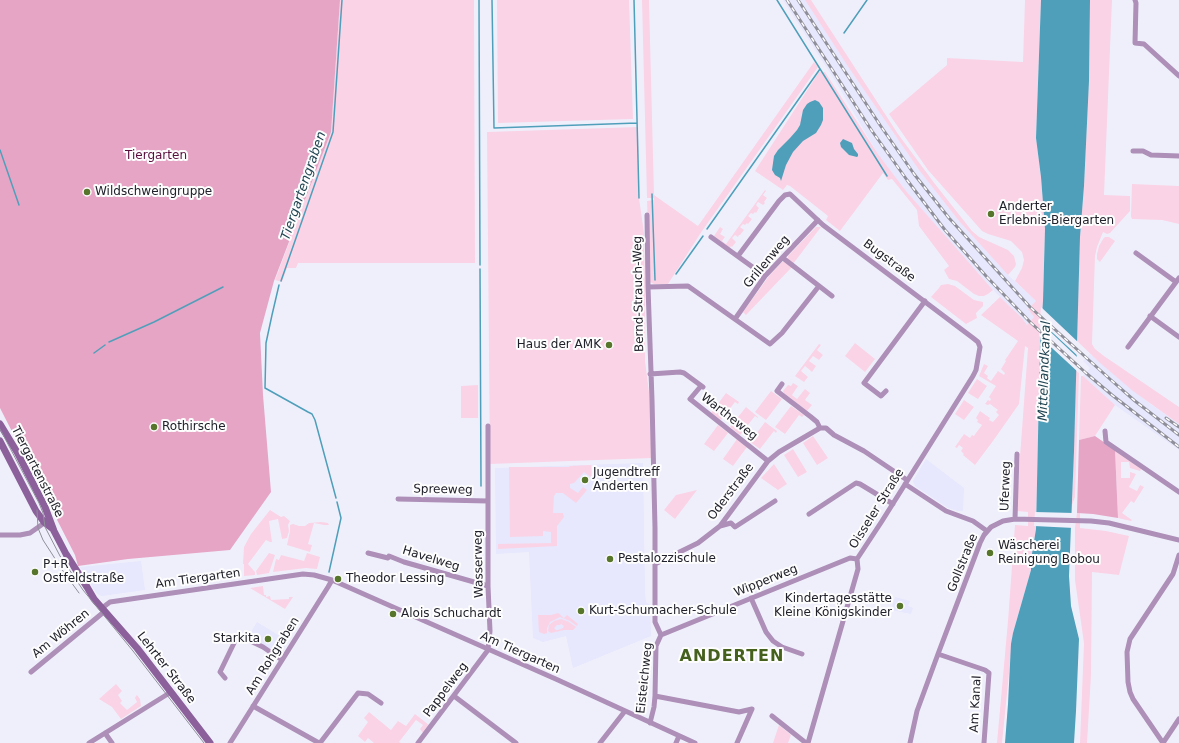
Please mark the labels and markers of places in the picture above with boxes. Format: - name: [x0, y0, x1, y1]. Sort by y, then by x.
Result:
- place label: Wildschweingruppe: [95, 185, 212, 199]
- marker: Wildschweingruppe: [82, 187, 92, 197]
- place label: Anderter Erlebnis-Biergarten: [999, 200, 1114, 228]
- marker: Anderter Erlebnis-Biergarten: [986, 209, 996, 219]
- place label: Haus der AMK: [517, 338, 601, 352]
- marker: Haus der AMK: [604, 340, 614, 350]
- place label: Rothirsche: [162, 420, 226, 434]
- marker: Rothirsche: [149, 422, 159, 432]
- place label: Jugendtreff Anderten: [593, 466, 659, 494]
- marker: Jugendtreff Anderten: [580, 475, 590, 485]
- place label: Wäscherei Reinigung Bobou: [998, 539, 1100, 567]
- marker: Wäscherei Reinigung Bobou: [985, 548, 995, 558]
- place label: Pestalozzischule: [618, 552, 716, 566]
- marker: Pestalozzischule: [605, 554, 615, 564]
- place label: P+R Ostfeldstraße: [43, 558, 124, 586]
- marker: P+R Ostfeldstraße: [30, 567, 40, 577]
- place label: Theodor Lessing: [346, 572, 444, 586]
- marker: Theodor Lessing: [333, 574, 343, 584]
- place label: Kindertagesstätte Kleine Königskinder: [774, 592, 892, 620]
- marker: Kindertagesstätte Kleine Königskinder: [895, 601, 905, 611]
- place label: Kurt-Schumacher-Schule: [589, 604, 737, 618]
- marker: Kurt-Schumacher-Schule: [576, 606, 586, 616]
- place label: Alois Schuchardt: [401, 607, 501, 621]
- marker: Alois Schuchardt: [388, 609, 398, 619]
- place label: Starkita: [213, 632, 260, 646]
- marker: Starkita: [263, 634, 273, 644]

